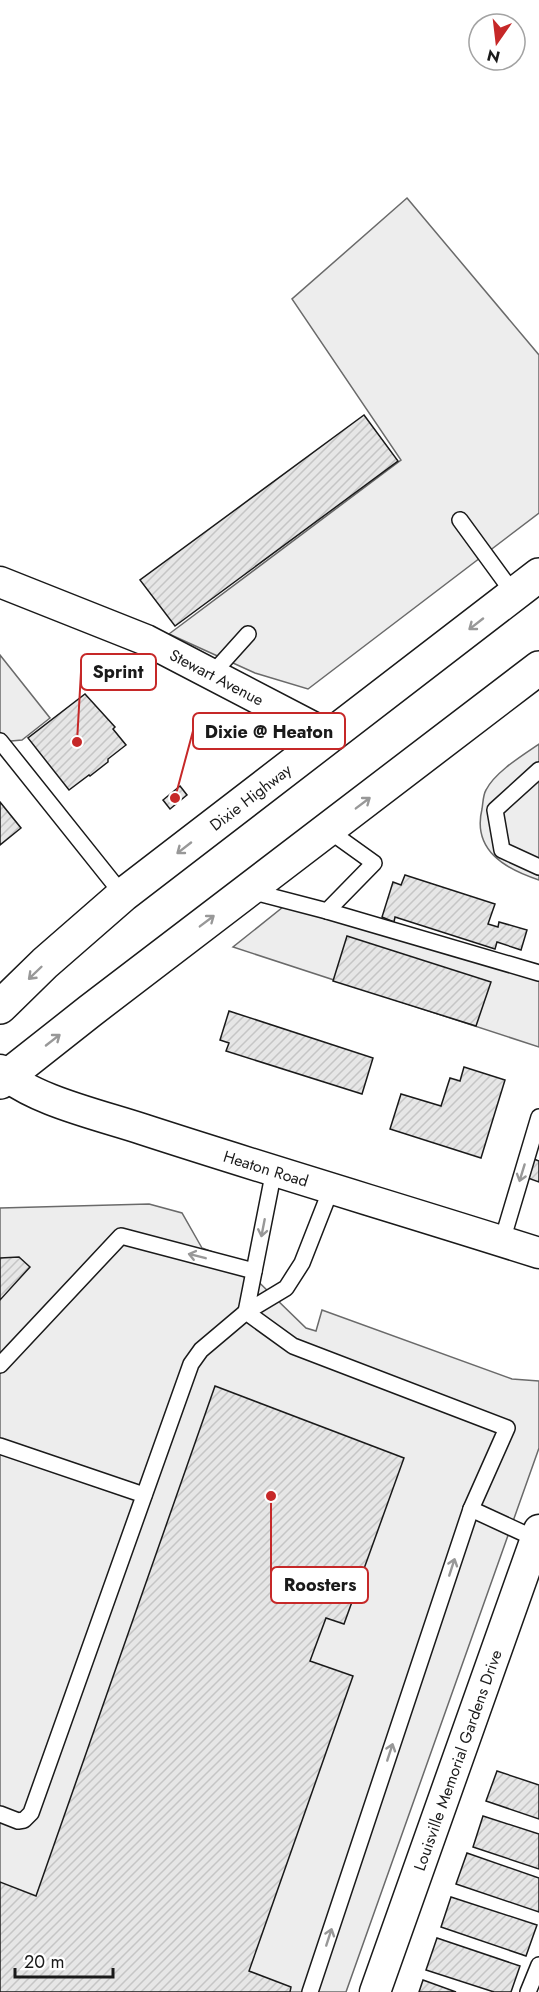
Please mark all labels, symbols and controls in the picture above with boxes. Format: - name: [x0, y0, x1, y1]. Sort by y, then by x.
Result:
- north arrow: [467, 12, 527, 72]
- text: N: [485, 43, 502, 69]
- one-way arrow: [468, 617, 484, 630]
- street label: Stewart Avenue: [166, 643, 268, 711]
- callout: Sprint: [81, 654, 156, 690]
- text: Sprint: [93, 659, 144, 685]
- callout: Dixie @ Heaton: [193, 713, 345, 749]
- text: Dixie @ Heaton: [205, 719, 333, 745]
- street label: Dixie Highway: [205, 758, 297, 836]
- one-way arrow: [354, 797, 370, 810]
- one-way arrow: [176, 841, 192, 854]
- one-way arrow: [199, 915, 215, 928]
- one-way arrow: [27, 966, 42, 981]
- one-way arrow: [44, 1034, 60, 1047]
- street label: Heaton Road: [220, 1145, 311, 1193]
- one-way arrow: [516, 1163, 527, 1182]
- one-way arrow: [257, 1218, 268, 1237]
- one-way arrow: [188, 1250, 207, 1261]
- one-way arrow: [448, 1558, 459, 1576]
- callout: Roosters: [271, 1567, 368, 1603]
- text: Roosters: [284, 1572, 356, 1598]
- street label: Louisville Memorial Gardens Drive: [408, 1647, 508, 1874]
- one-way arrow: [386, 1743, 397, 1761]
- one-way arrow: [324, 1928, 335, 1946]
- scale bar: [15, 1941, 112, 1979]
- text: 20 m: [24, 1949, 64, 1975]

